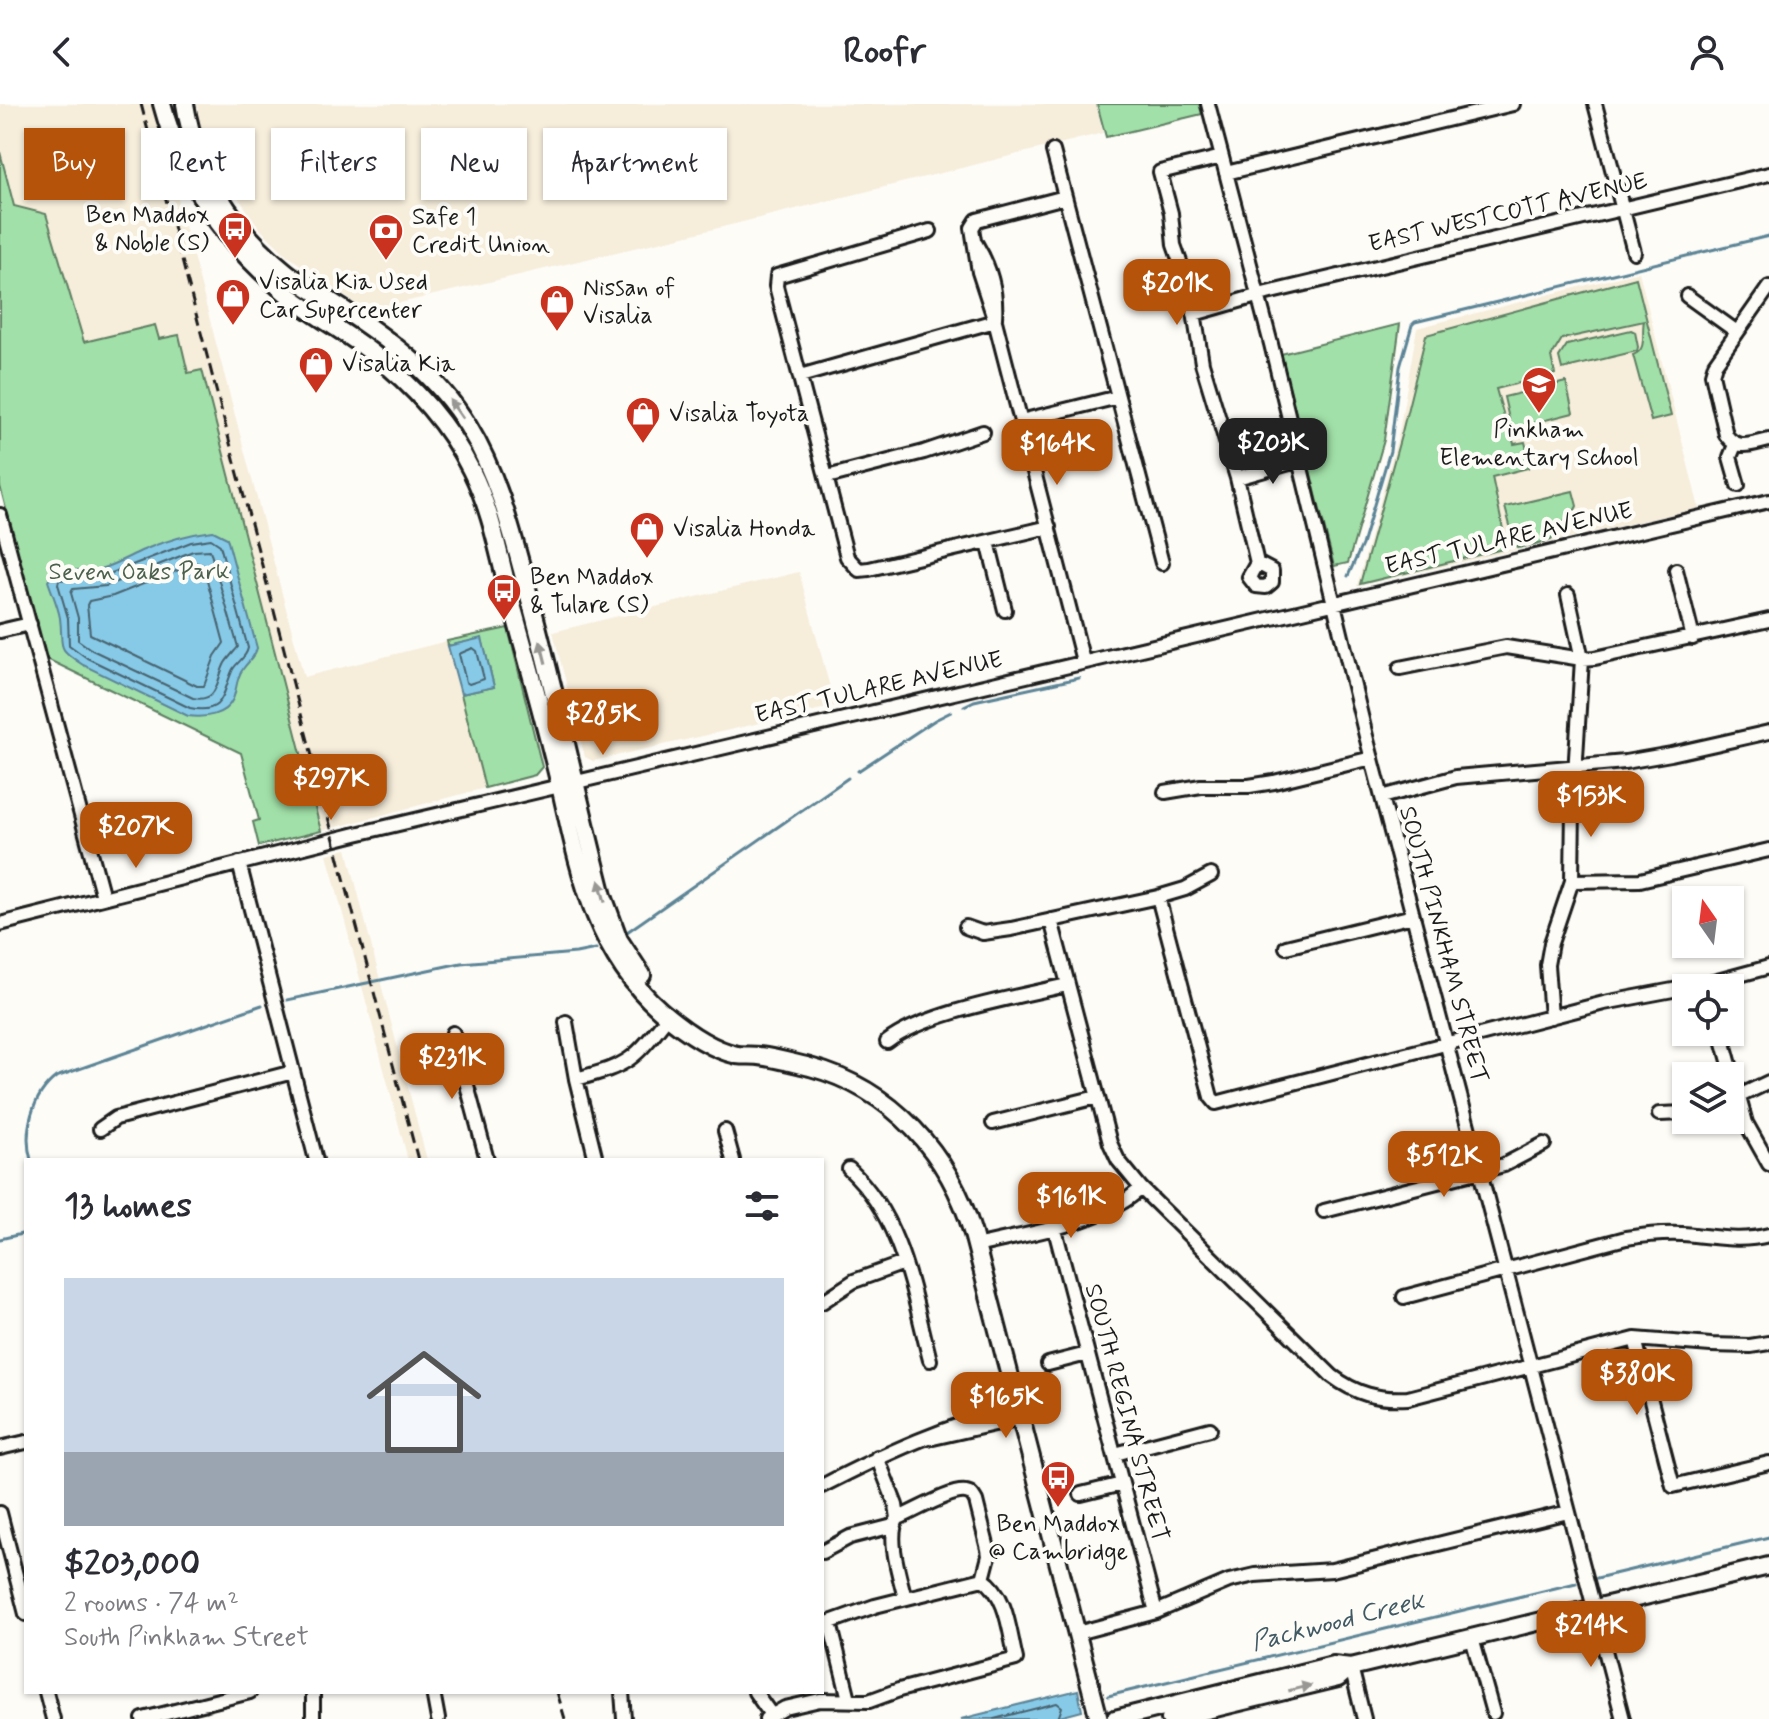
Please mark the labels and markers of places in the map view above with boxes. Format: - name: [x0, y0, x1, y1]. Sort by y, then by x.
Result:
- place label: Ben Maddox & Noble (S): [86, 200, 209, 259]
- place label: Safe 1 Credit Union: [412, 202, 550, 261]
- bus stop icon: Ben Maddox & Noble (S): [216, 210, 254, 260]
- bank icon: Safe 1 Credit Union: [367, 212, 405, 262]
- pin: $201K: [1121, 259, 1233, 327]
- place label: Visalia Kia Used Car Supercenter: [259, 267, 428, 326]
- place label: Nissan of Visalia: [583, 273, 675, 332]
- shop icon: Visalia Kia Used Car Supercenter: [214, 277, 252, 327]
- shop icon: Nissan of Visalia: [538, 283, 576, 333]
- shop icon: Visalia Kia: [297, 345, 335, 395]
- place label: Visalia Kia: [342, 349, 456, 380]
- school or university icon: Pinkham Elementary School: [1520, 365, 1558, 415]
- shop icon: Visalia Toyota: [624, 395, 662, 445]
- place label: Visalia Toyota: [669, 399, 809, 430]
- place label: Pinkham Elementary School: [1439, 415, 1639, 474]
- pin: $203K: [1217, 418, 1329, 486]
- pin: $164K: [1001, 419, 1113, 487]
- shop icon: Visalia Honda: [628, 510, 666, 560]
- place label: Visalia Honda: [673, 514, 816, 545]
- place label: Ben Maddox & Tulare (S): [530, 562, 653, 621]
- bus stop icon: Ben Maddox & Tulare (S): [485, 572, 523, 622]
- pin: $285K: [547, 689, 659, 757]
- pin: $297K: [275, 754, 387, 822]
- pin: $153K: [1535, 771, 1647, 839]
- pin: $207K: [80, 802, 192, 870]
- pin: $231K: [396, 1033, 508, 1101]
- pin: $512K: [1388, 1131, 1500, 1199]
- pin: $161K: [1015, 1172, 1127, 1240]
- pin: $380K: [1581, 1349, 1693, 1417]
- pin: $165K: [950, 1372, 1062, 1440]
- bus stop icon: Ben Maddox @ Cambridge: [1039, 1459, 1077, 1509]
- place label: Ben Maddox @ Cambridge: [988, 1509, 1128, 1570]
- pin: $214K: [1535, 1601, 1647, 1669]

